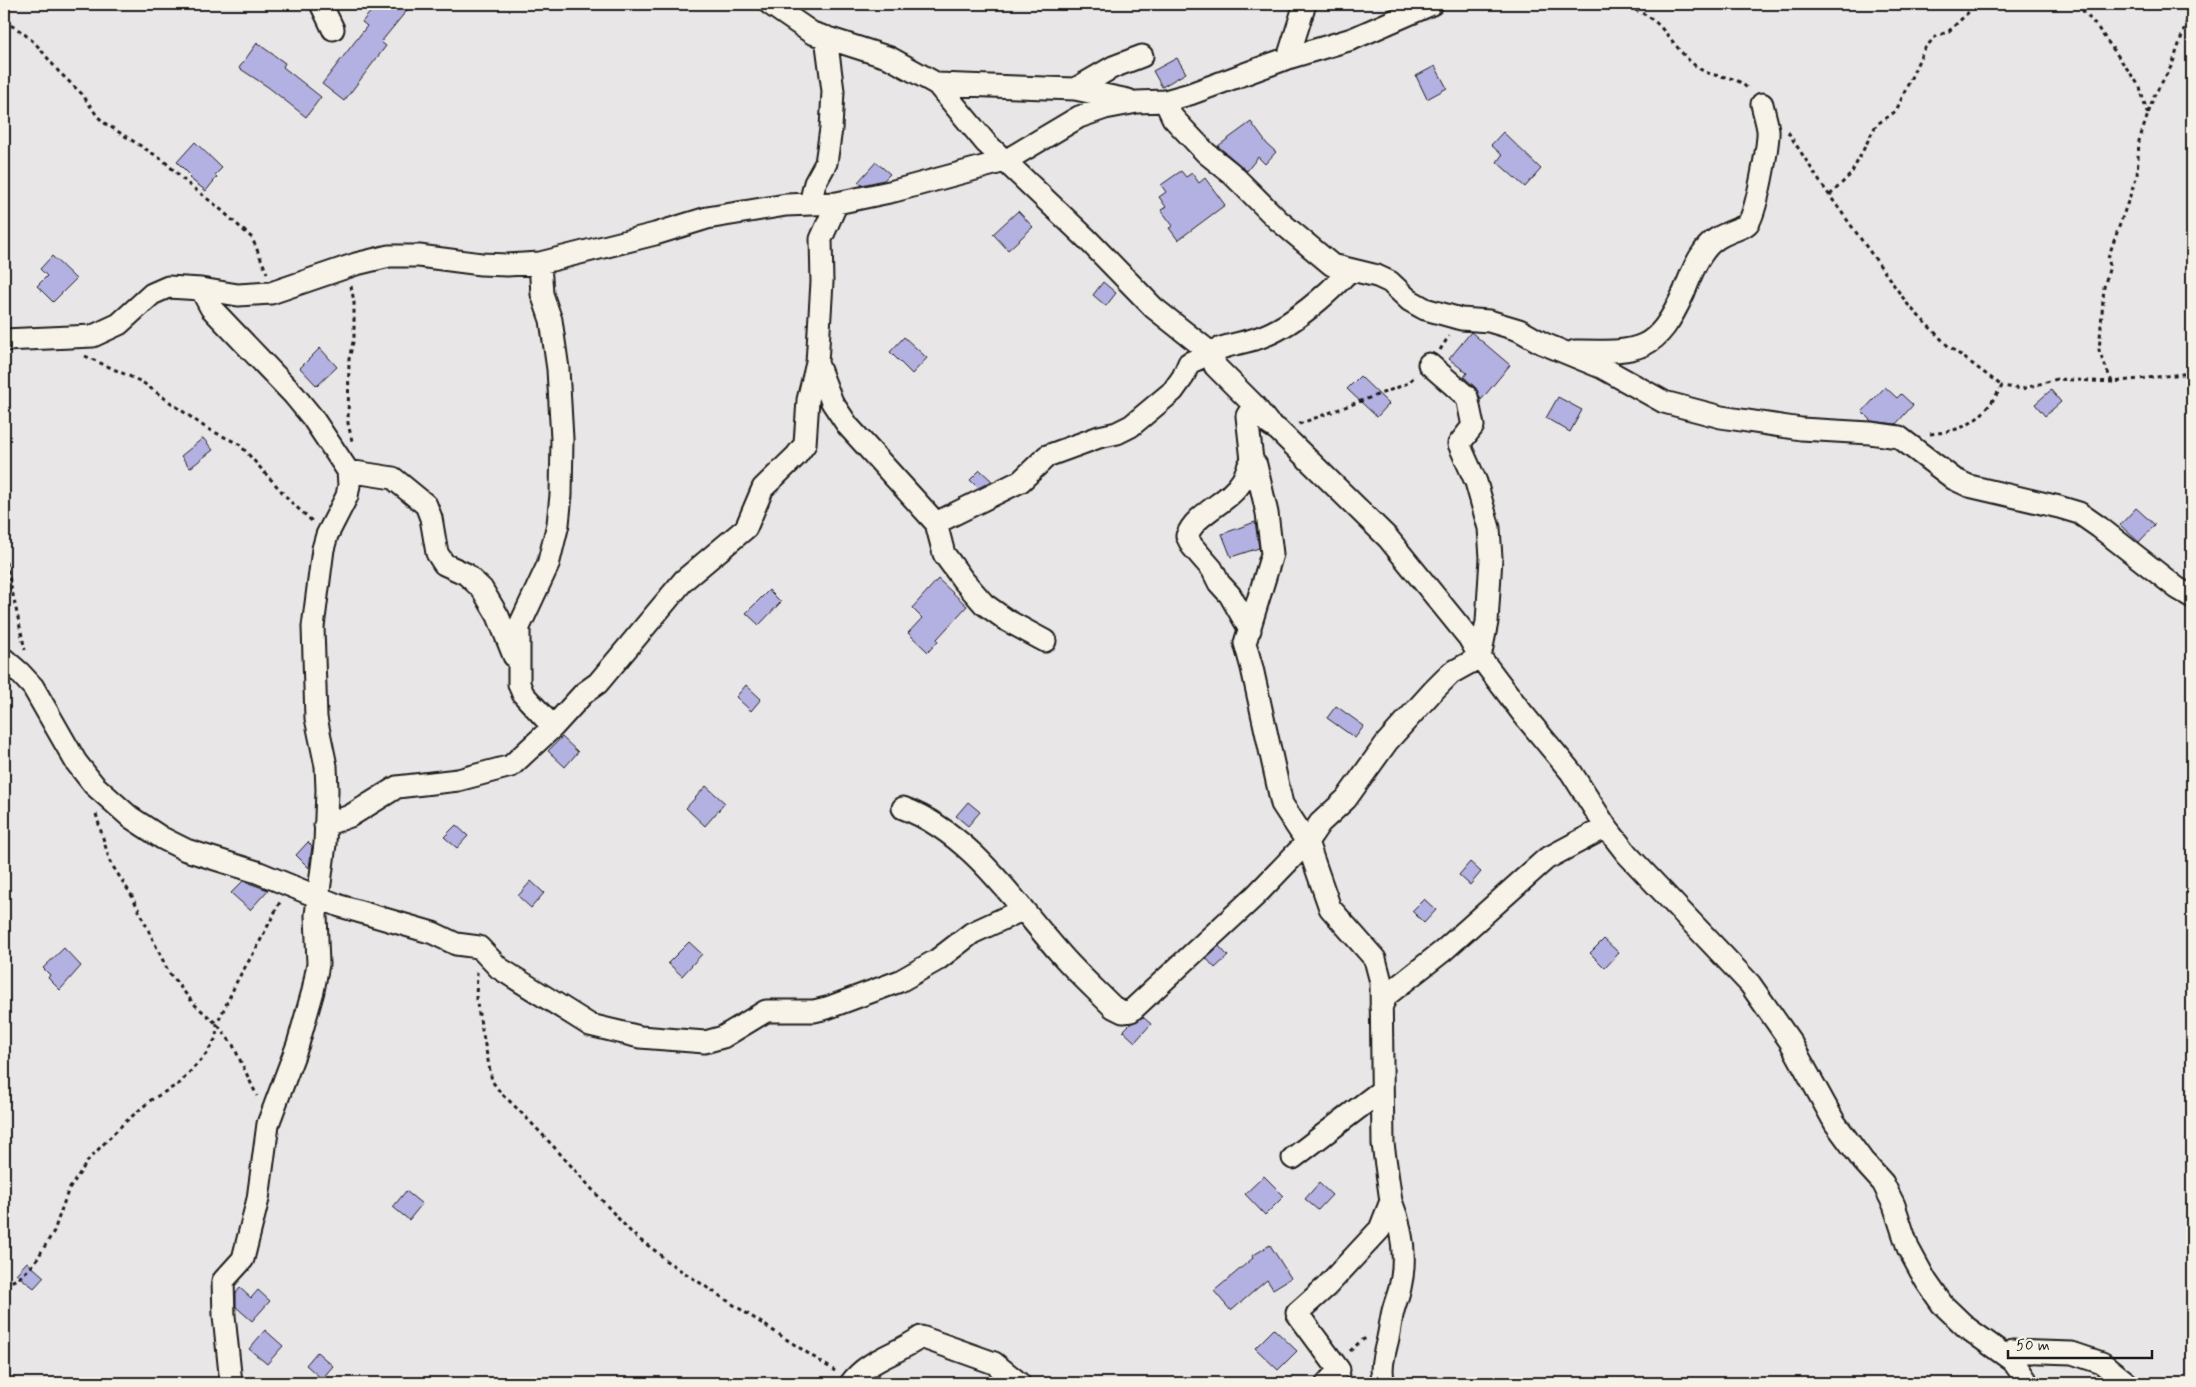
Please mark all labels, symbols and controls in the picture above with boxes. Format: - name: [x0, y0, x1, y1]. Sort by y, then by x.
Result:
- scale bar: [2008, 1327, 2152, 1359]
- text: 50 m: [2016, 1336, 2050, 1356]

